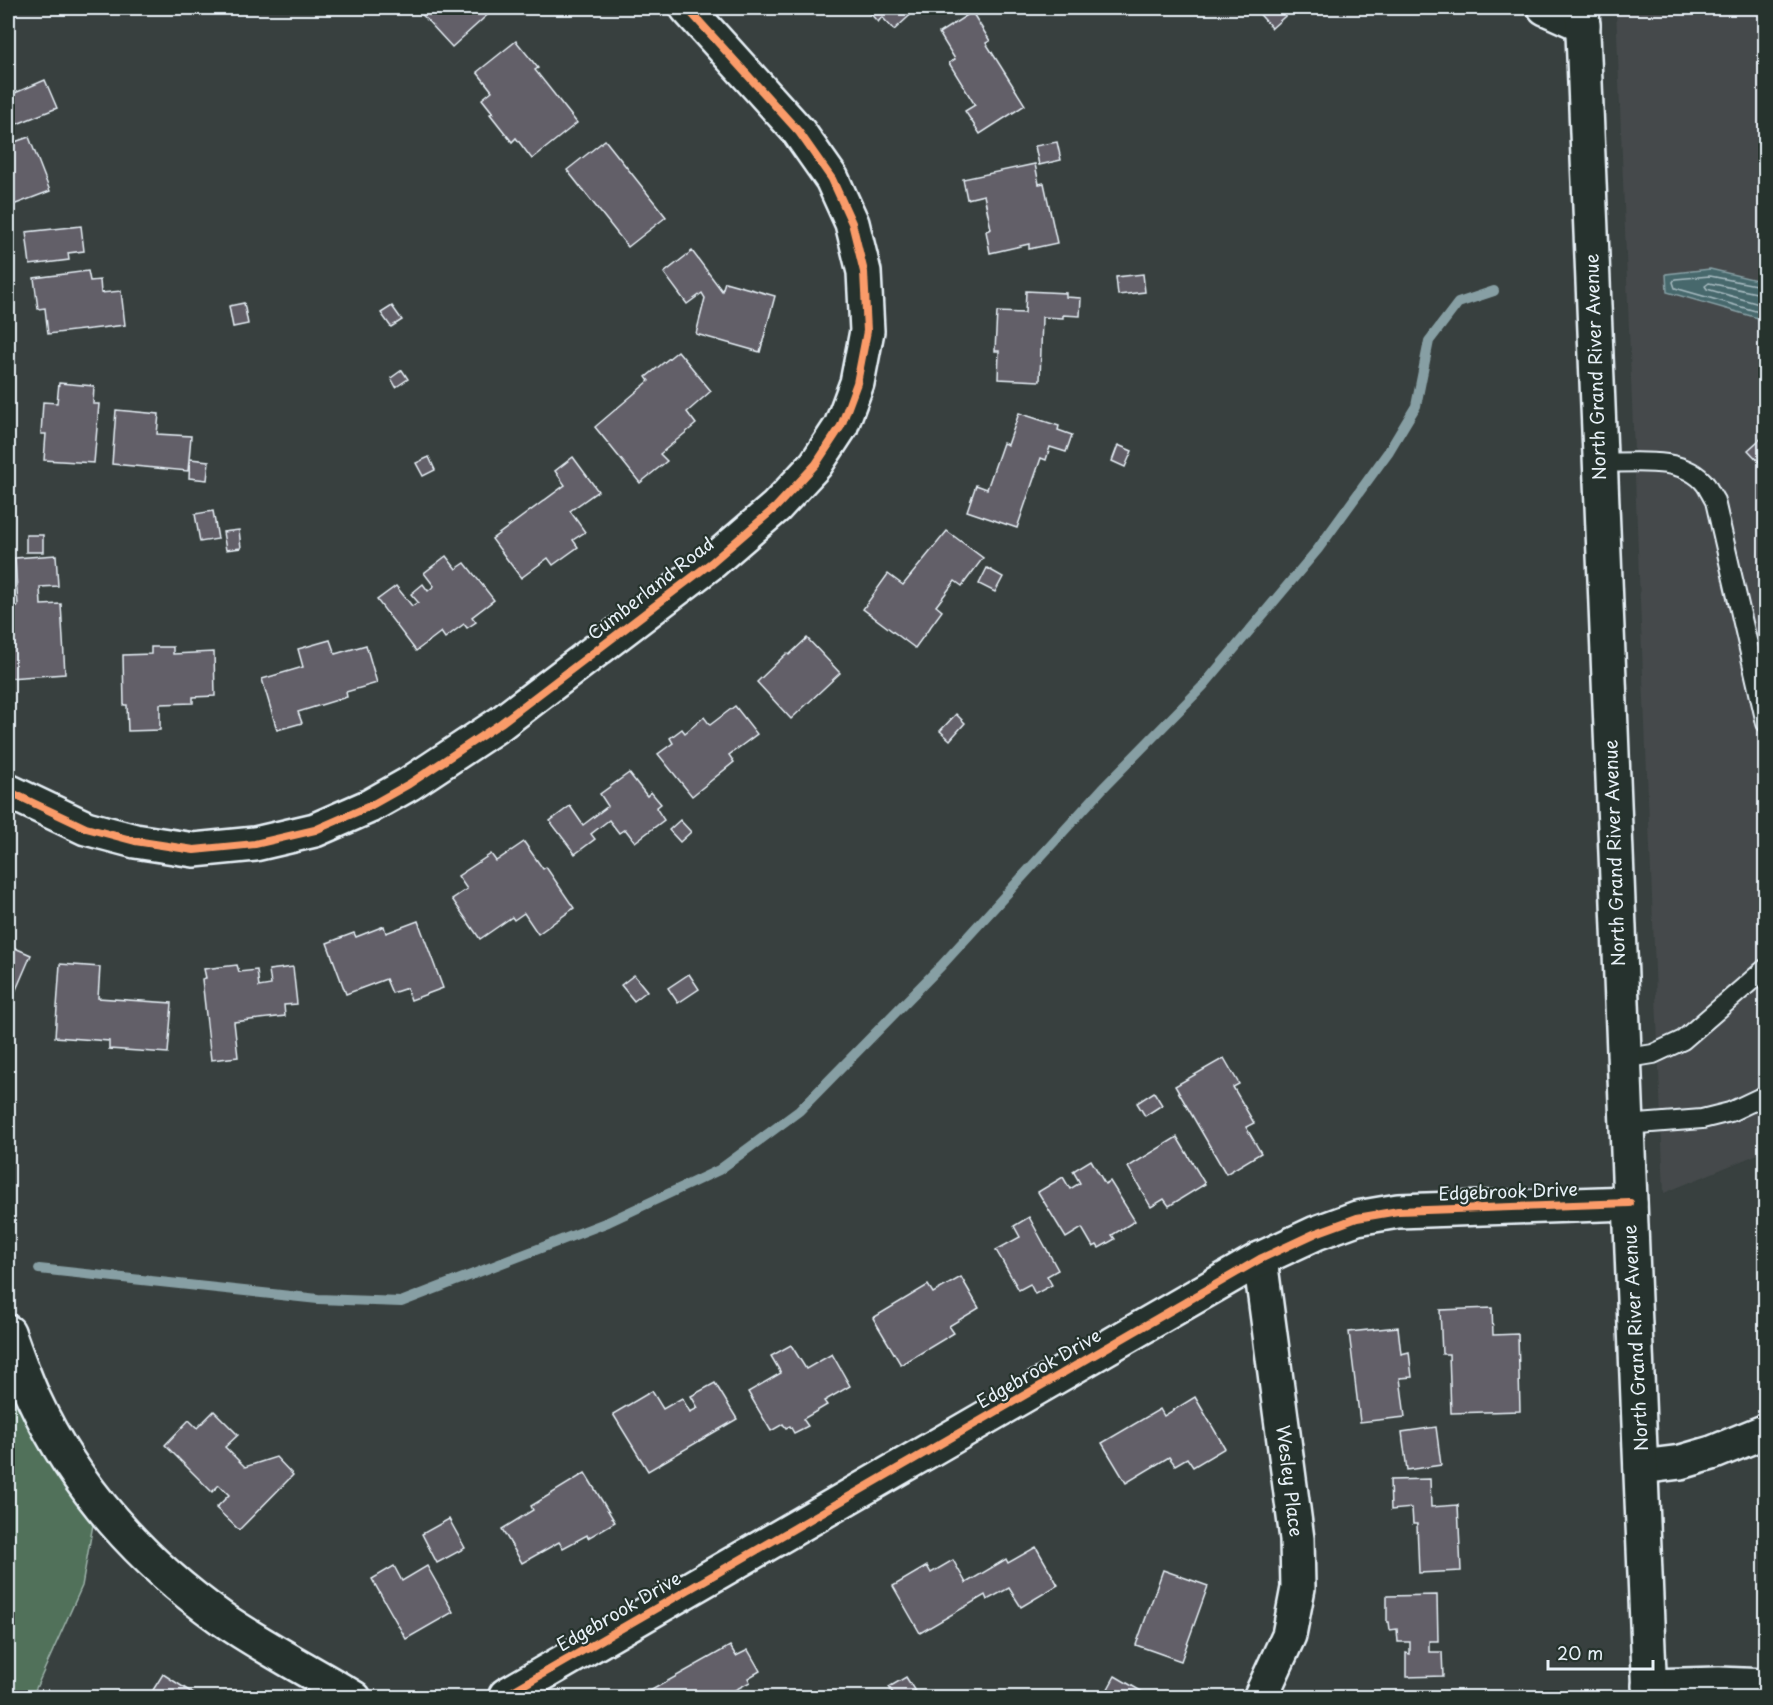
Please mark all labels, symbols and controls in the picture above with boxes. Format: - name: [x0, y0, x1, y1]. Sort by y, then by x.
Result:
- street label: North Grand River Avenue: [1577, 253, 1612, 481]
- street label: Cumberland Road: [581, 530, 719, 646]
- street label: North Grand River Avenue: [1596, 739, 1631, 967]
- street label: Edgebrook Drive: [1438, 1175, 1578, 1206]
- street label: North Grand River Avenue: [1615, 1224, 1654, 1452]
- street label: Edgebrook Drive: [971, 1321, 1105, 1414]
- street label: Wesley Place: [1270, 1423, 1311, 1538]
- street label: Edgebrook Drive: [551, 1564, 685, 1657]
- scale bar: [1548, 1633, 1653, 1671]
- text: 20 m: [1557, 1639, 1603, 1666]

